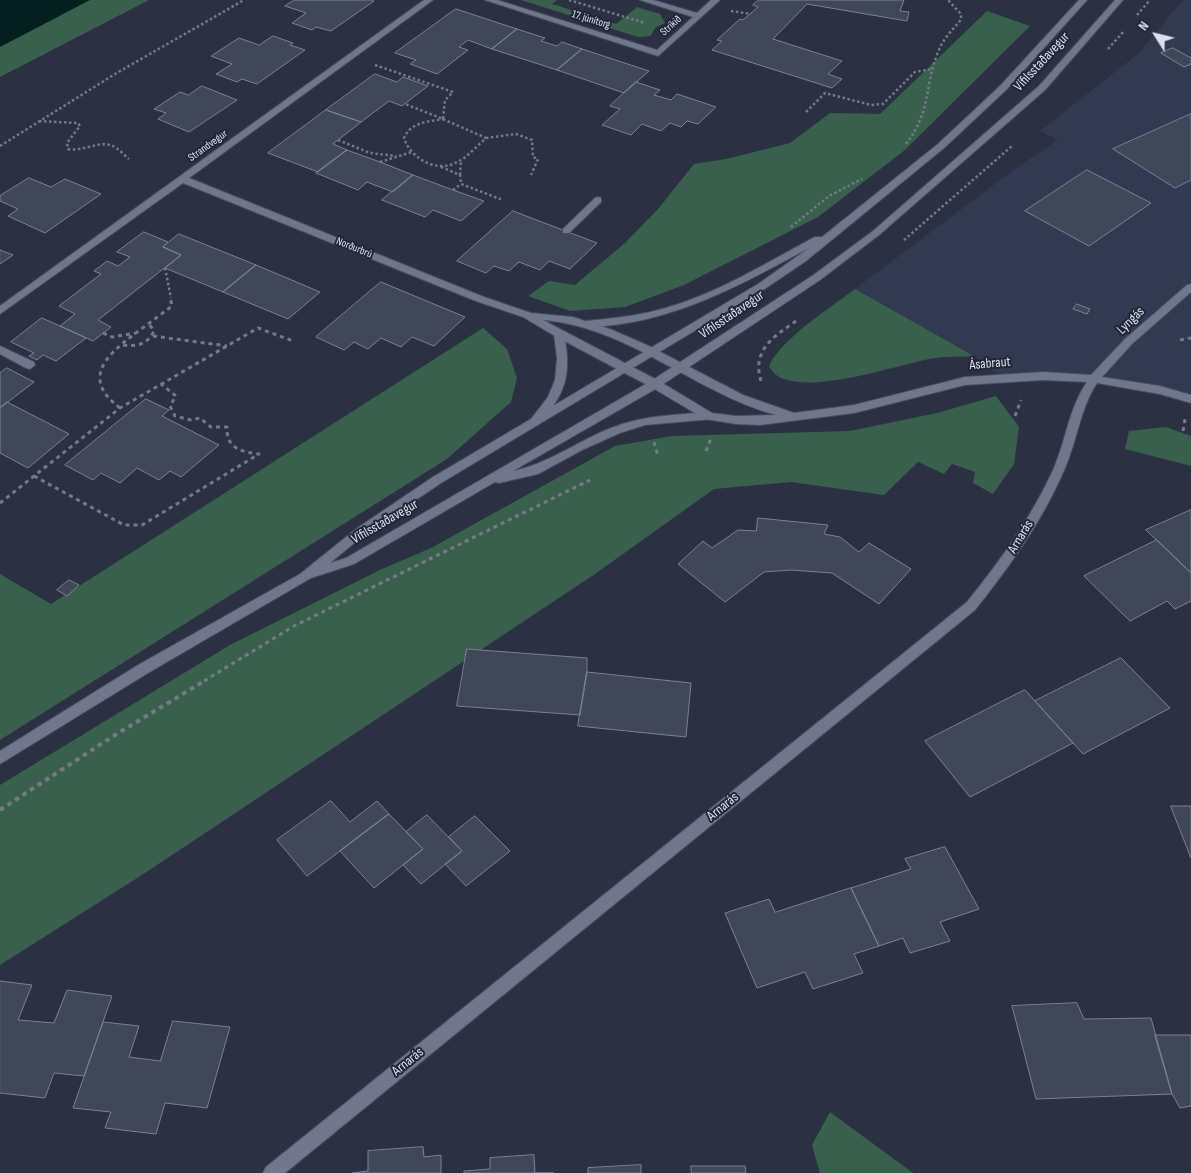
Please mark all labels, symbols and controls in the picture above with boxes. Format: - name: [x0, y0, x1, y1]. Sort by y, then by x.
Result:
- street label: 17. júnítorg: [570, 8, 612, 32]
- north arrow: [1131, 10, 1181, 60]
- street label: Strikið: [658, 13, 684, 39]
- text: N: [1134, 18, 1153, 34]
- street label: Vífilsstaðavegur: [1010, 29, 1074, 95]
- street label: Strandvegur: [186, 127, 230, 165]
- street label: Norðurbrú: [334, 235, 374, 261]
- street label: Vífilsstaðavegur: [696, 287, 768, 343]
- street label: Lyngás: [1114, 304, 1148, 338]
- street label: Ásabraut: [969, 354, 1011, 374]
- street label: Vífilsstaðavegur: [349, 496, 421, 548]
- street label: Arnarás: [1005, 517, 1037, 557]
- street label: Arnarás: [704, 789, 742, 825]
- street label: Arnarás: [389, 1044, 427, 1080]

